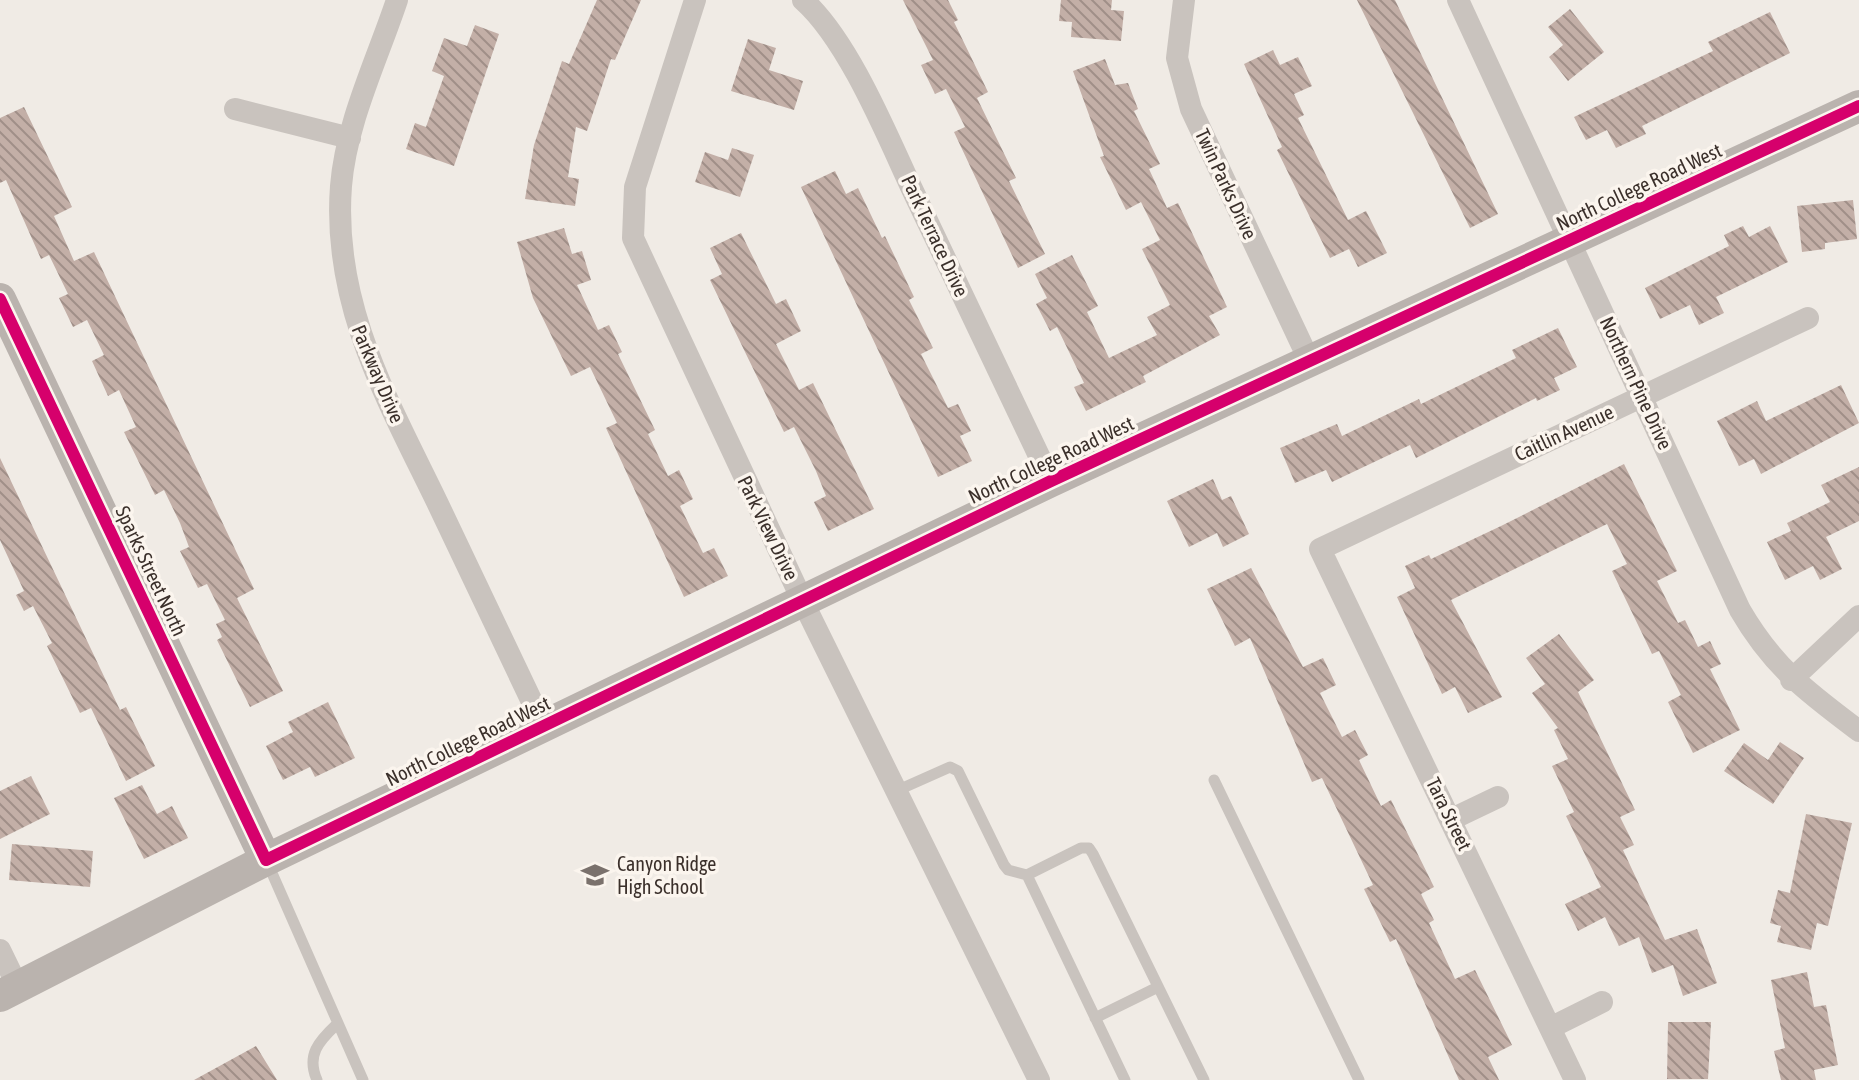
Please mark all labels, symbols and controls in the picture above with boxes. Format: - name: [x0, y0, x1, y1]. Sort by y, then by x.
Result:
- street label: Twin Parks Drive: [1191, 125, 1262, 243]
- street label: North College Road West: [1552, 138, 1725, 235]
- street label: Park Terrace Drive: [897, 171, 974, 300]
- street label: Northern Pine Drive: [1596, 313, 1677, 453]
- street label: Parkway Drive: [348, 321, 409, 426]
- street label: Caitlin Avenue: [1511, 400, 1617, 465]
- street label: North College Road West: [964, 411, 1137, 508]
- street label: Park View Drive: [733, 472, 804, 584]
- street label: Sparks Street North: [111, 502, 192, 639]
- street label: North College Road West: [382, 691, 554, 790]
- street label: Tara Street: [1422, 774, 1477, 854]
- place label: Canyon Ridge High School: [617, 852, 716, 898]
- school or university icon: Canyon Ridge High School: [580, 860, 610, 890]

